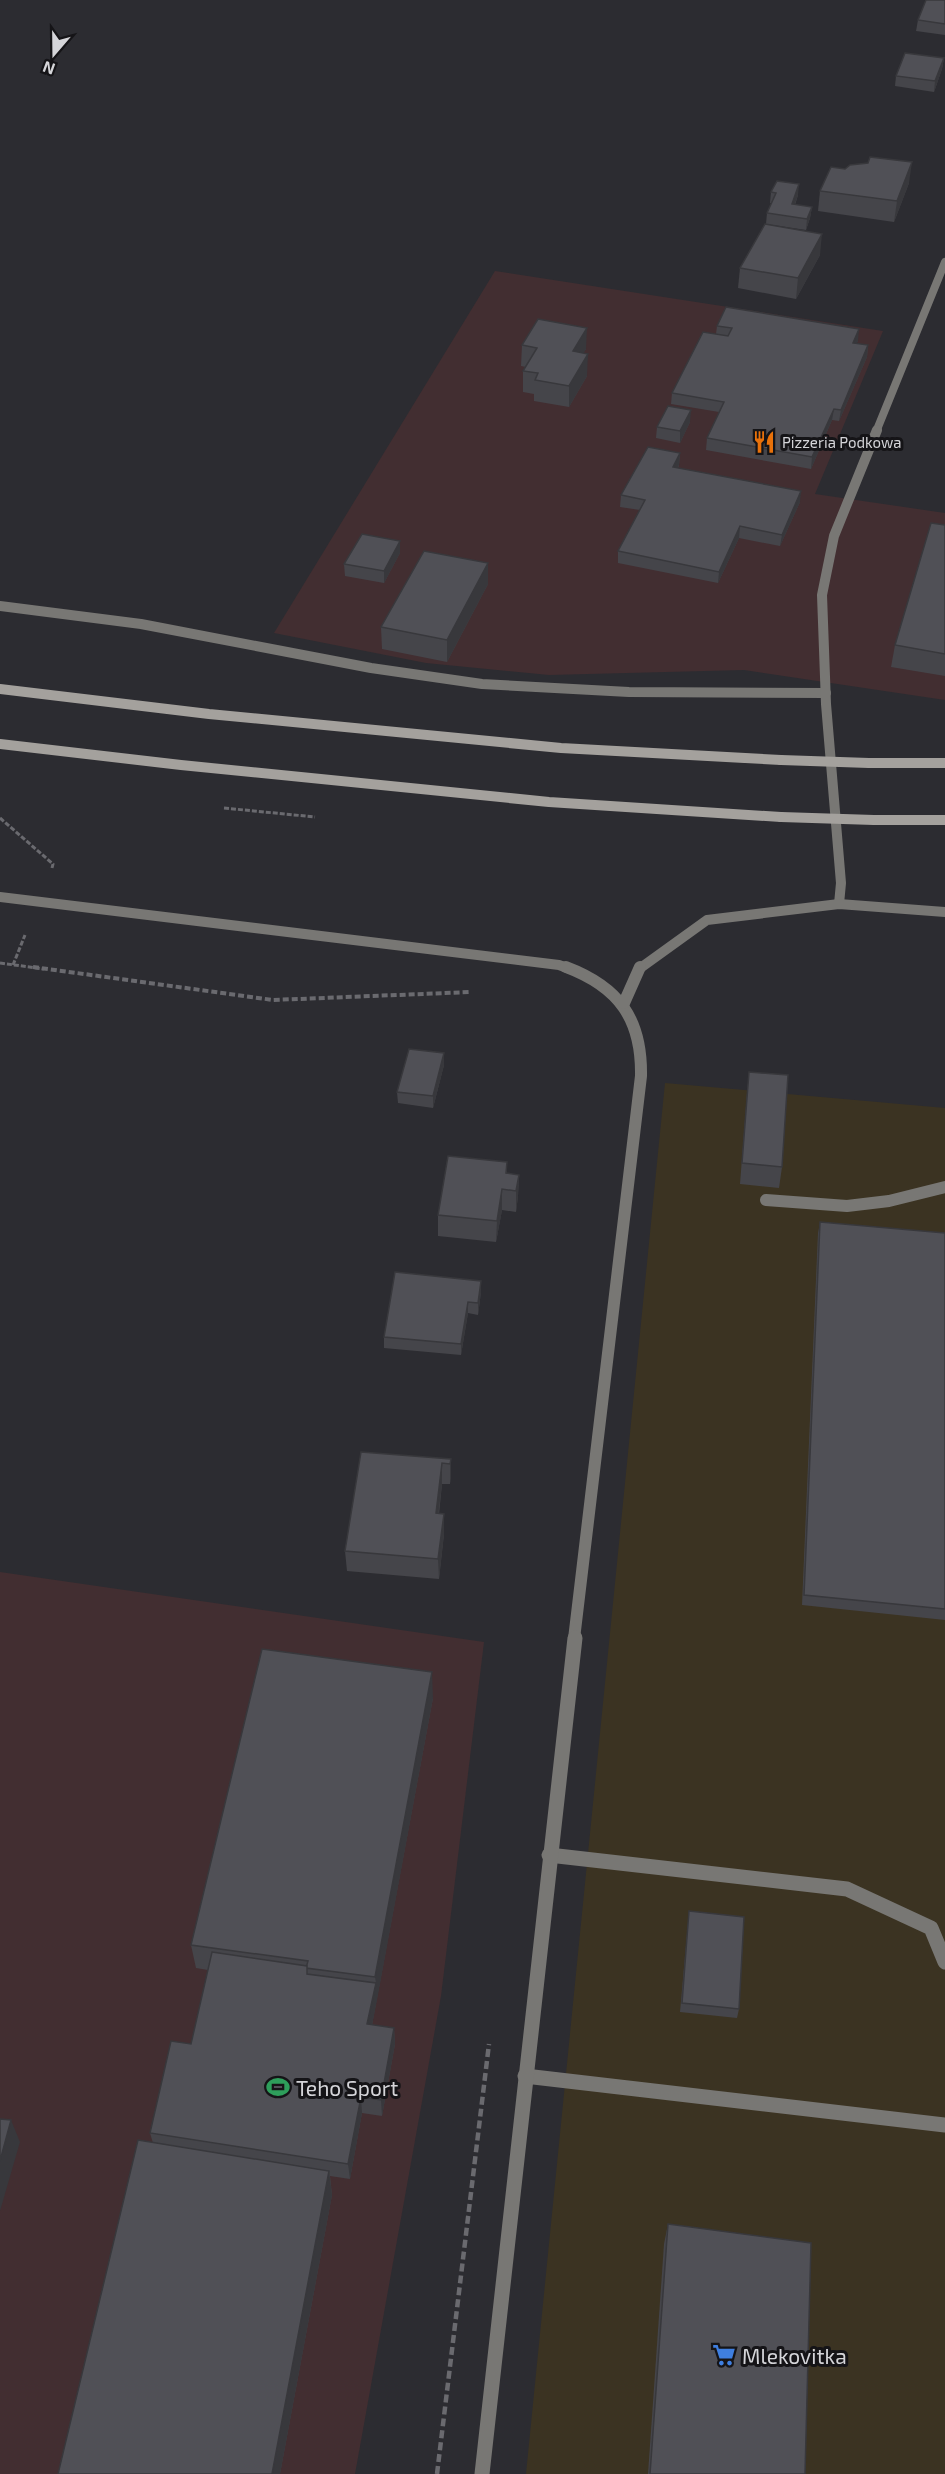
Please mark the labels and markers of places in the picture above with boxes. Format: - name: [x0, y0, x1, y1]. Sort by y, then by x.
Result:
- restaurant icon: Pizzeria Podkowa: [751, 429, 777, 455]
- place label: Pizzeria Podkowa: [782, 433, 902, 451]
- sports icon: Teho Sport: [265, 2074, 291, 2100]
- place label: Teho Sport: [296, 2075, 398, 2100]
- supermarket icon: Mlekovitka: [711, 2342, 737, 2368]
- place label: Mlekovitka: [742, 2343, 847, 2368]

